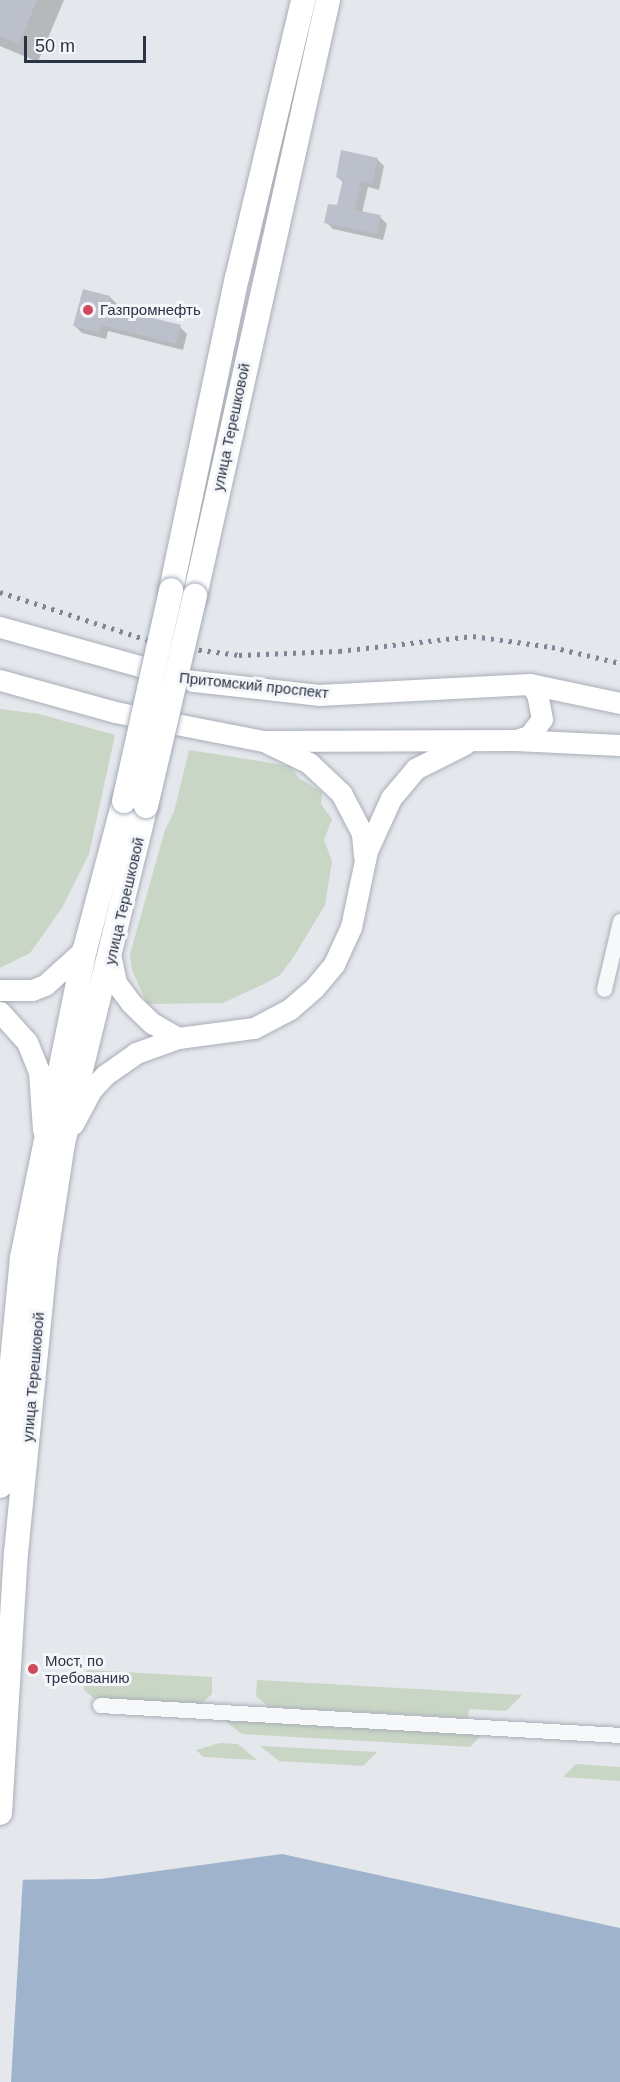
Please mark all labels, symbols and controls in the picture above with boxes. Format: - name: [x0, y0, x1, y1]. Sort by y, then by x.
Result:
- scale bar: [27, 24, 148, 62]
- text: 50 m: [35, 36, 75, 56]
- place label: Газпромнефть: [100, 301, 201, 319]
- marker: Газпромнефть: [81, 303, 95, 317]
- street label: улица Терешковой: [209, 361, 253, 493]
- street label: Притомский проспект: [178, 668, 330, 702]
- street label: улица Терешковой: [101, 835, 147, 967]
- street label: улица Терешковой: [18, 1311, 48, 1443]
- place label: Мост, по требованию: [45, 1651, 129, 1686]
- marker: Мост, по требованию: [26, 1662, 40, 1676]

